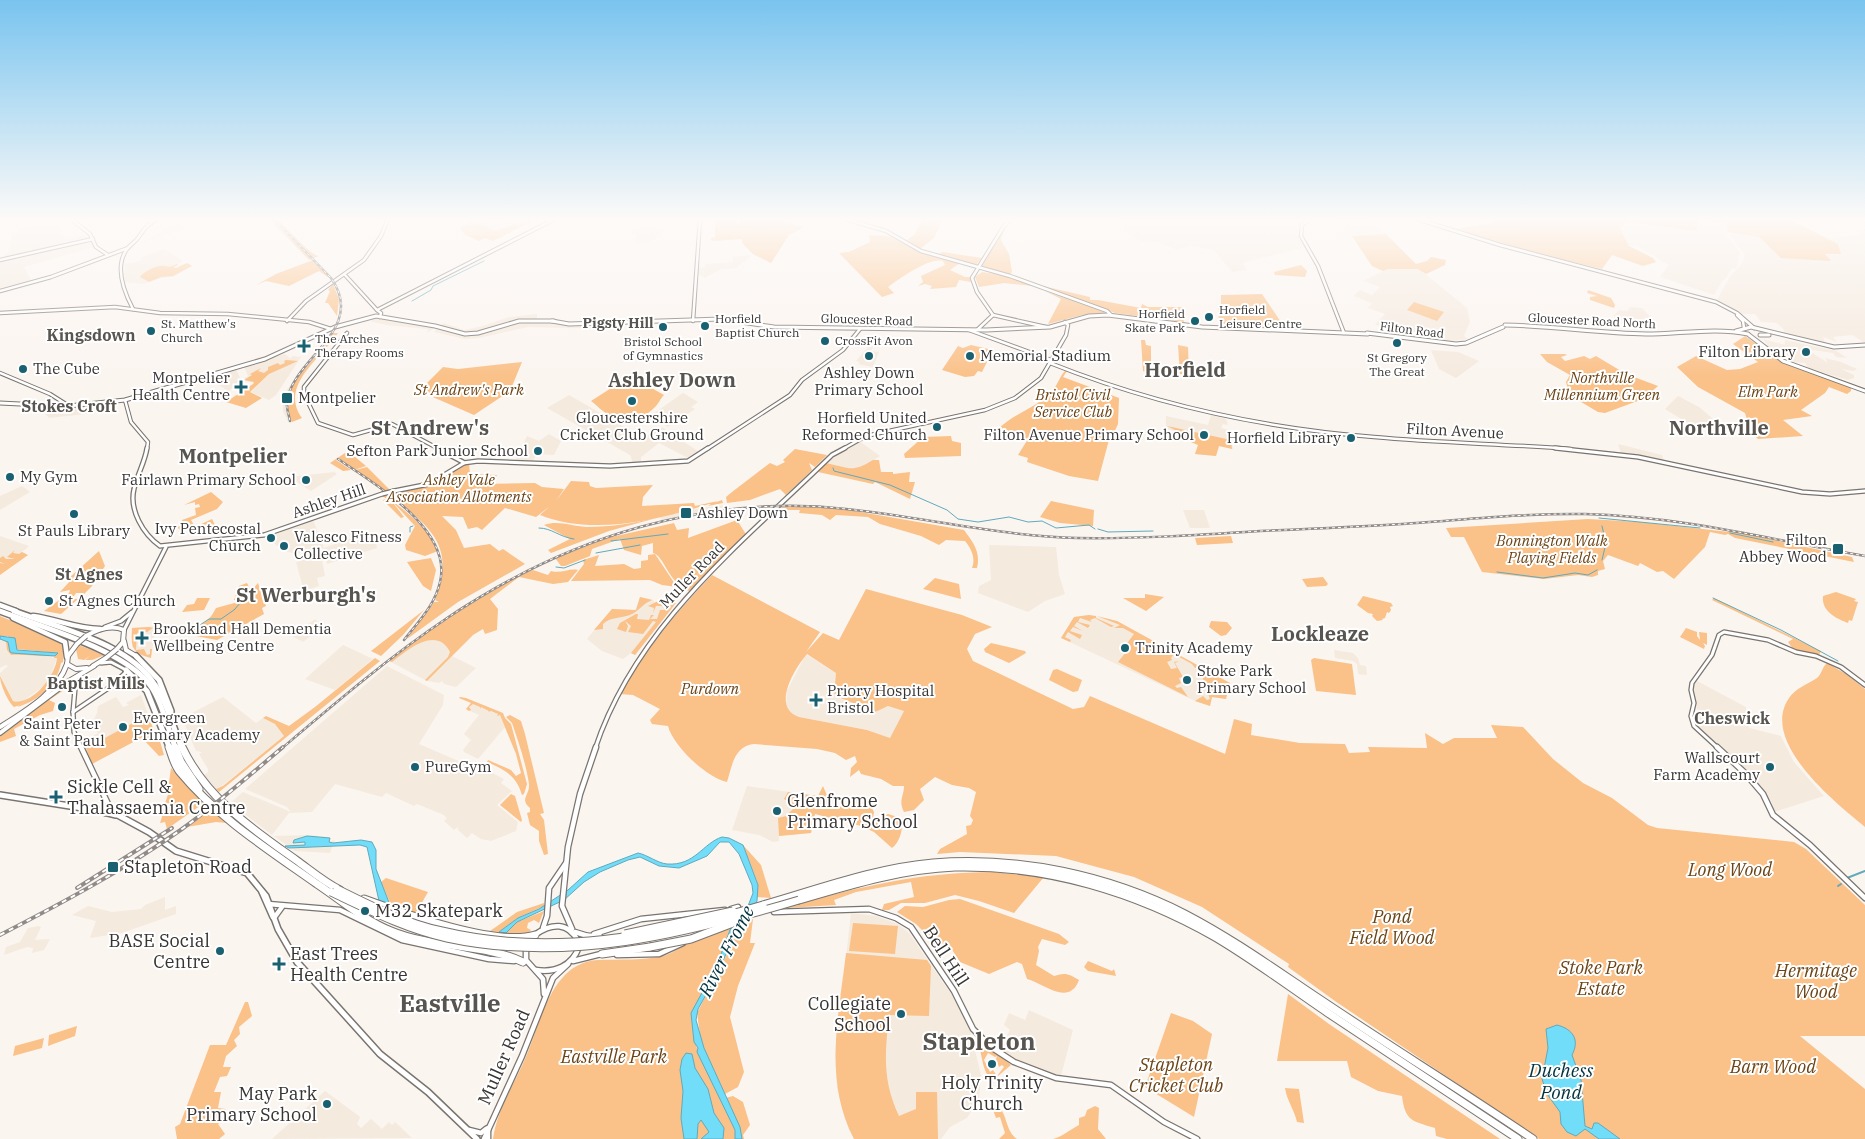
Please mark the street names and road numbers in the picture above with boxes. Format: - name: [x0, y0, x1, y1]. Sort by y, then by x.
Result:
- street label: Gloucester Road: [821, 310, 913, 329]
- street label: Gloucester Road North: [1528, 310, 1657, 331]
- street label: Filton Road: [1379, 318, 1445, 341]
- street label: Filton Avenue: [1406, 418, 1504, 443]
- street label: Ashley Hill: [290, 479, 368, 522]
- street label: Muller Road: [655, 537, 728, 612]
- street label: Bell Hill: [918, 921, 974, 990]
- street label: Muller Road: [472, 1005, 535, 1108]

